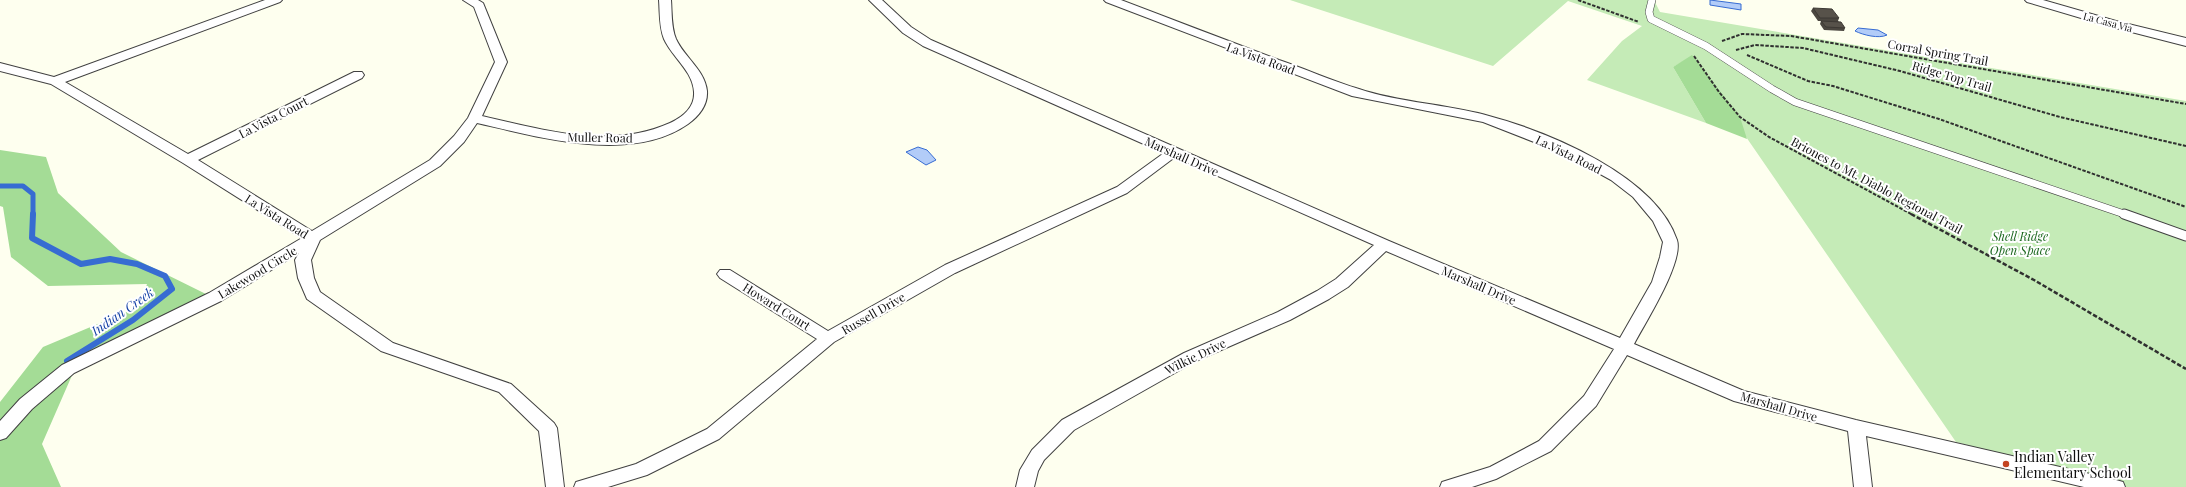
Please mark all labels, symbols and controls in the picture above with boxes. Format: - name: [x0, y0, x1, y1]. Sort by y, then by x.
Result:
- street label: La Casa Via: [2082, 9, 2134, 35]
- street label: Corral Spring Trail: [1886, 35, 1990, 69]
- street label: La Vista Road: [1224, 38, 1298, 78]
- street label: Ridge Top Trail: [1910, 57, 1994, 95]
- street label: La Vista Court: [235, 92, 311, 141]
- street label: Muller Road: [567, 128, 633, 146]
- street label: La Vista Road: [1533, 131, 1605, 177]
- street label: Marshall Drive: [1143, 133, 1221, 179]
- street label: Briones to Mt. Diablo Regional Trail: [1789, 133, 1966, 237]
- street label: La Vista Road: [242, 190, 312, 242]
- park label: Shell Ridge Open Space: [1990, 228, 2050, 258]
- street label: Lakewood Circle: [214, 242, 300, 302]
- street label: Marshall Drive: [1439, 262, 1519, 308]
- street label: Howard Court: [740, 279, 815, 334]
- water label: Indian Creek: [87, 283, 157, 339]
- street label: Russell Drive: [838, 288, 908, 338]
- street label: Wilkie Drive: [1161, 334, 1228, 378]
- street label: Marshall Drive: [1739, 387, 1819, 425]
- place label: Indian Valley Elementary School: [2014, 447, 2132, 482]
- marker: Indian Valley Elementary School: [2001, 459, 2011, 469]

